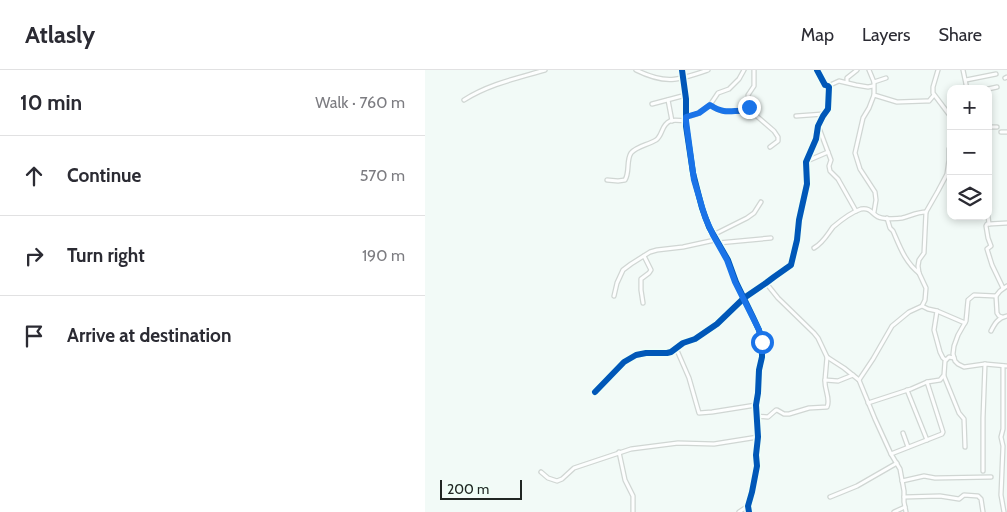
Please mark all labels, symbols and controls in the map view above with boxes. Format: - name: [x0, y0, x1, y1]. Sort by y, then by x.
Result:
- text: Atlasly: [25, 20, 95, 49]
- text: Map: [801, 24, 834, 46]
- text: Layers: [862, 24, 911, 46]
- text: Share: [939, 24, 982, 46]
- map controls: [947, 85, 992, 220]
- button: +: [947, 85, 992, 130]
- text: 10 min: [20, 90, 82, 115]
- text: Walk · 760 m: [315, 93, 405, 112]
- route end: [738, 96, 761, 119]
- button: −: [947, 130, 992, 175]
- icon: ahead: [20, 162, 48, 190]
- text: Continue: [67, 164, 141, 187]
- text: 570 m: [360, 166, 405, 185]
- button: layers: [947, 175, 992, 220]
- icon: right: [20, 242, 48, 270]
- text: Turn right: [67, 244, 145, 267]
- text: 190 m: [362, 246, 405, 265]
- icon: arrive: [20, 322, 48, 350]
- text: Arrive at destination: [67, 324, 231, 347]
- route start: [751, 331, 774, 354]
- scale bar: [440, 477, 523, 500]
- text: 200 m: [447, 480, 489, 498]

